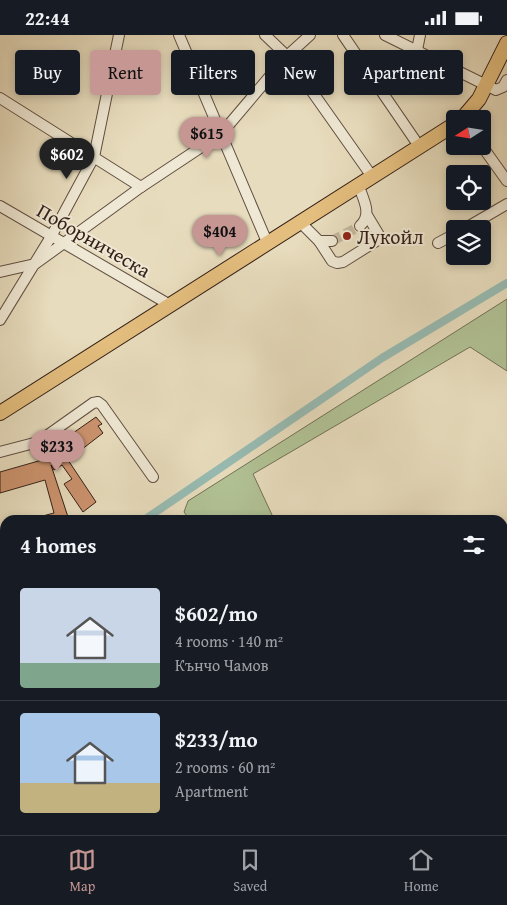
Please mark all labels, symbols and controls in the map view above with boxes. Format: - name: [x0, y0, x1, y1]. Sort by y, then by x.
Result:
- text: 22:44: [25, 4, 70, 32]
- chip: Buy: [15, 50, 80, 95]
- chip: Rent: [90, 50, 161, 95]
- chip: Filters: [171, 50, 255, 95]
- chip: New: [265, 50, 334, 95]
- chip: Apartment: [344, 50, 463, 95]
- north arrow: [446, 110, 491, 155]
- map controls: [446, 110, 491, 265]
- pin: $615: [177, 117, 237, 159]
- text: $615: [190, 121, 224, 145]
- pin: $602: [37, 137, 97, 180]
- text: $602: [50, 142, 84, 166]
- button: locate: [446, 165, 491, 210]
- street label: Поборническа: [32, 196, 157, 284]
- pin: $404: [190, 215, 250, 257]
- text: $404: [203, 219, 237, 243]
- button: layers: [446, 220, 491, 265]
- place label: Лукойл: [357, 222, 423, 251]
- marker: Лукойл: [341, 230, 353, 242]
- pin: $233: [27, 429, 87, 472]
- text: $233: [40, 434, 74, 458]
- text: 4 homes: [20, 530, 96, 561]
- icon: filters: [460, 531, 488, 559]
- text: $602/mo: [175, 598, 258, 629]
- icon: home: [60, 608, 120, 668]
- text: 4 rooms · 140 m²: [175, 629, 283, 653]
- text: Кънчо Чамов: [175, 653, 269, 677]
- text: $233/mo: [175, 724, 258, 755]
- icon: home: [60, 733, 120, 793]
- text: 2 rooms · 60 m²: [175, 755, 275, 779]
- text: Apartment: [175, 779, 248, 803]
- tab: Map: [68, 846, 96, 896]
- tab: Saved: [233, 846, 267, 896]
- tab: Home: [404, 846, 439, 896]

